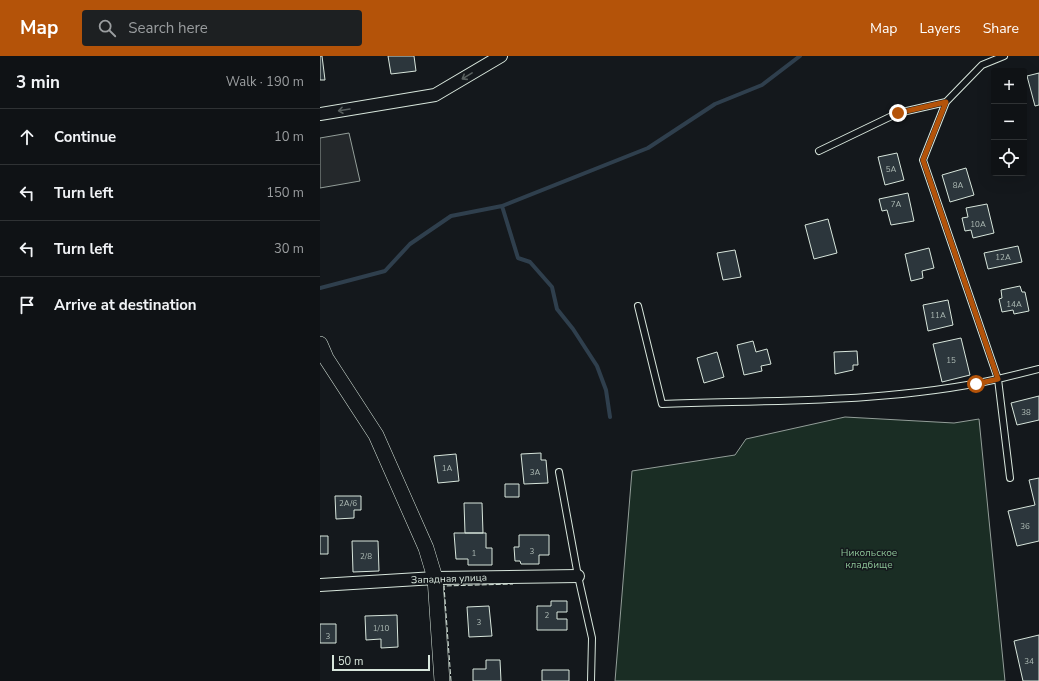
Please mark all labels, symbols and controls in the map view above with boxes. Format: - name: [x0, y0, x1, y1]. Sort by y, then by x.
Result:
- search box: [82, 10, 362, 46]
- text: Map: [20, 15, 58, 41]
- icon: search: [96, 17, 118, 39]
- text: Search here: [128, 18, 208, 38]
- text: Map: [870, 19, 897, 38]
- text: Layers: [919, 19, 961, 38]
- text: Share: [983, 19, 1019, 38]
- map controls: [991, 68, 1027, 176]
- button: +: [991, 68, 1027, 104]
- text: 3 min: [16, 71, 60, 94]
- one-way arrow: [462, 72, 473, 80]
- text: Walk · 190 m: [226, 73, 304, 91]
- route end: [889, 104, 907, 122]
- button: −: [991, 104, 1027, 140]
- one-way arrow: [338, 106, 351, 114]
- icon: ahead: [16, 126, 38, 148]
- text: Continue: [54, 127, 116, 147]
- text: 10 m: [274, 128, 304, 146]
- button: locate: [991, 140, 1027, 176]
- house number: 5А: [886, 164, 896, 175]
- house number: 8А: [953, 180, 963, 191]
- icon: left: [16, 182, 38, 204]
- text: Turn left: [54, 183, 113, 203]
- text: 150 m: [266, 184, 304, 202]
- house number: 7А: [891, 199, 901, 210]
- house number: 10А: [970, 219, 986, 230]
- icon: left: [16, 238, 38, 260]
- text: Turn left: [54, 239, 113, 259]
- text: 30 m: [274, 240, 304, 258]
- house number: 12А: [995, 252, 1011, 263]
- icon: arrive: [16, 294, 38, 316]
- text: Arrive at destination: [54, 295, 197, 315]
- house number: 14А: [1006, 299, 1022, 310]
- house number: 11А: [930, 310, 946, 321]
- house number: 15: [946, 355, 956, 366]
- route start: [967, 375, 985, 393]
- house number: 38: [1021, 407, 1031, 418]
- house number: 1А: [442, 463, 452, 474]
- house number: 3А: [530, 467, 540, 478]
- house number: 2А/6: [339, 498, 357, 509]
- house number: 36: [1020, 521, 1030, 532]
- house number: 3: [530, 546, 535, 557]
- park label: Никольское кладбище: [841, 546, 897, 572]
- house number: 1: [472, 548, 477, 559]
- house number: 2/8: [360, 551, 372, 562]
- street label: Западная улица: [411, 571, 487, 587]
- house number: 2: [545, 610, 550, 621]
- house number: 3: [477, 617, 482, 628]
- house number: 1/10: [373, 623, 390, 634]
- house number: 3: [326, 631, 331, 642]
- scale bar: [332, 653, 430, 672]
- text: 50 m: [338, 654, 363, 669]
- house number: 34: [1024, 656, 1034, 667]

